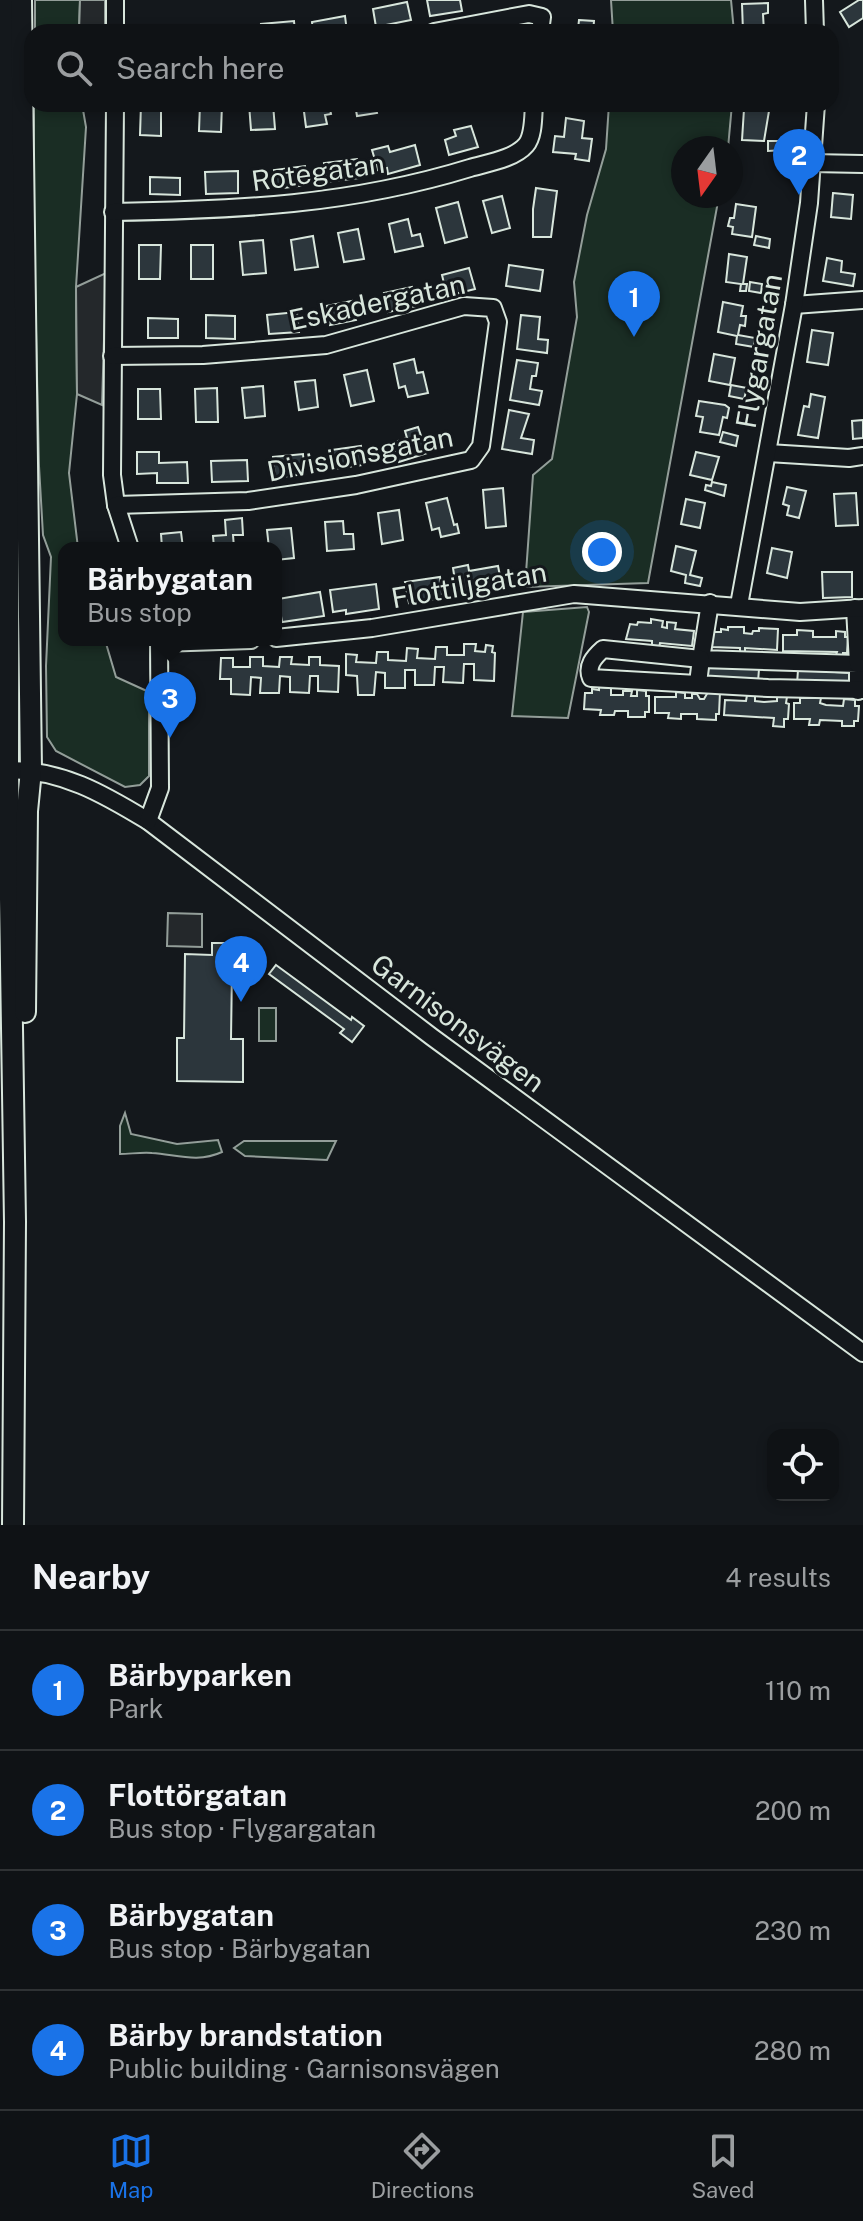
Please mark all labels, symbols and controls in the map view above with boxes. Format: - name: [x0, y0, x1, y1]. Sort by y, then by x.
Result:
- search box: [24, 24, 839, 112]
- icon: search: [52, 46, 96, 90]
- text: Search here: [116, 50, 284, 86]
- pin: 2: [773, 129, 825, 195]
- north arrow: [671, 136, 743, 208]
- street label: Rotegatan: [249, 146, 387, 197]
- street label: Eskadergatan: [286, 267, 468, 336]
- pin: 1: [608, 271, 660, 337]
- street label: Flygargatan: [729, 271, 788, 431]
- street label: Divisionsgatan: [264, 419, 456, 488]
- your location: [582, 532, 622, 572]
- popup: [58, 542, 282, 646]
- street label: Flottiljgatan: [389, 555, 549, 614]
- text: Bärbygatan: [87, 561, 253, 597]
- text: Bus stop: [87, 597, 192, 628]
- pin: 3: [144, 672, 196, 738]
- pin: 4: [215, 936, 267, 1002]
- street label: Garnisonsvägen: [365, 947, 551, 1099]
- map controls: [767, 1429, 839, 1501]
- button: locate: [767, 1429, 839, 1501]
- text: Nearby: [32, 1557, 150, 1597]
- text: 4 results: [725, 1562, 831, 1593]
- text: Bärbyparken: [108, 1657, 292, 1693]
- text: 1: [52, 1675, 64, 1706]
- text: 110 m: [765, 1675, 831, 1706]
- text: Park: [108, 1693, 163, 1724]
- text: Flottörgatan: [108, 1777, 287, 1813]
- text: 2: [50, 1795, 66, 1826]
- text: 200 m: [755, 1795, 831, 1826]
- text: Bus stop · Flygargatan: [108, 1813, 376, 1844]
- text: Bärbygatan: [108, 1897, 274, 1933]
- text: 3: [49, 1915, 67, 1946]
- text: 230 m: [755, 1915, 831, 1946]
- text: Bus stop · Bärbygatan: [108, 1933, 371, 1964]
- text: Bärby brandstation: [108, 2017, 383, 2053]
- text: 4: [49, 2035, 67, 2066]
- text: 280 m: [754, 2035, 831, 2066]
- text: Public building · Garnisonsvägen: [108, 2053, 500, 2084]
- tab: Map: [109, 2129, 153, 2203]
- tab: Directions: [371, 2129, 474, 2203]
- tab: Saved: [691, 2129, 754, 2203]

